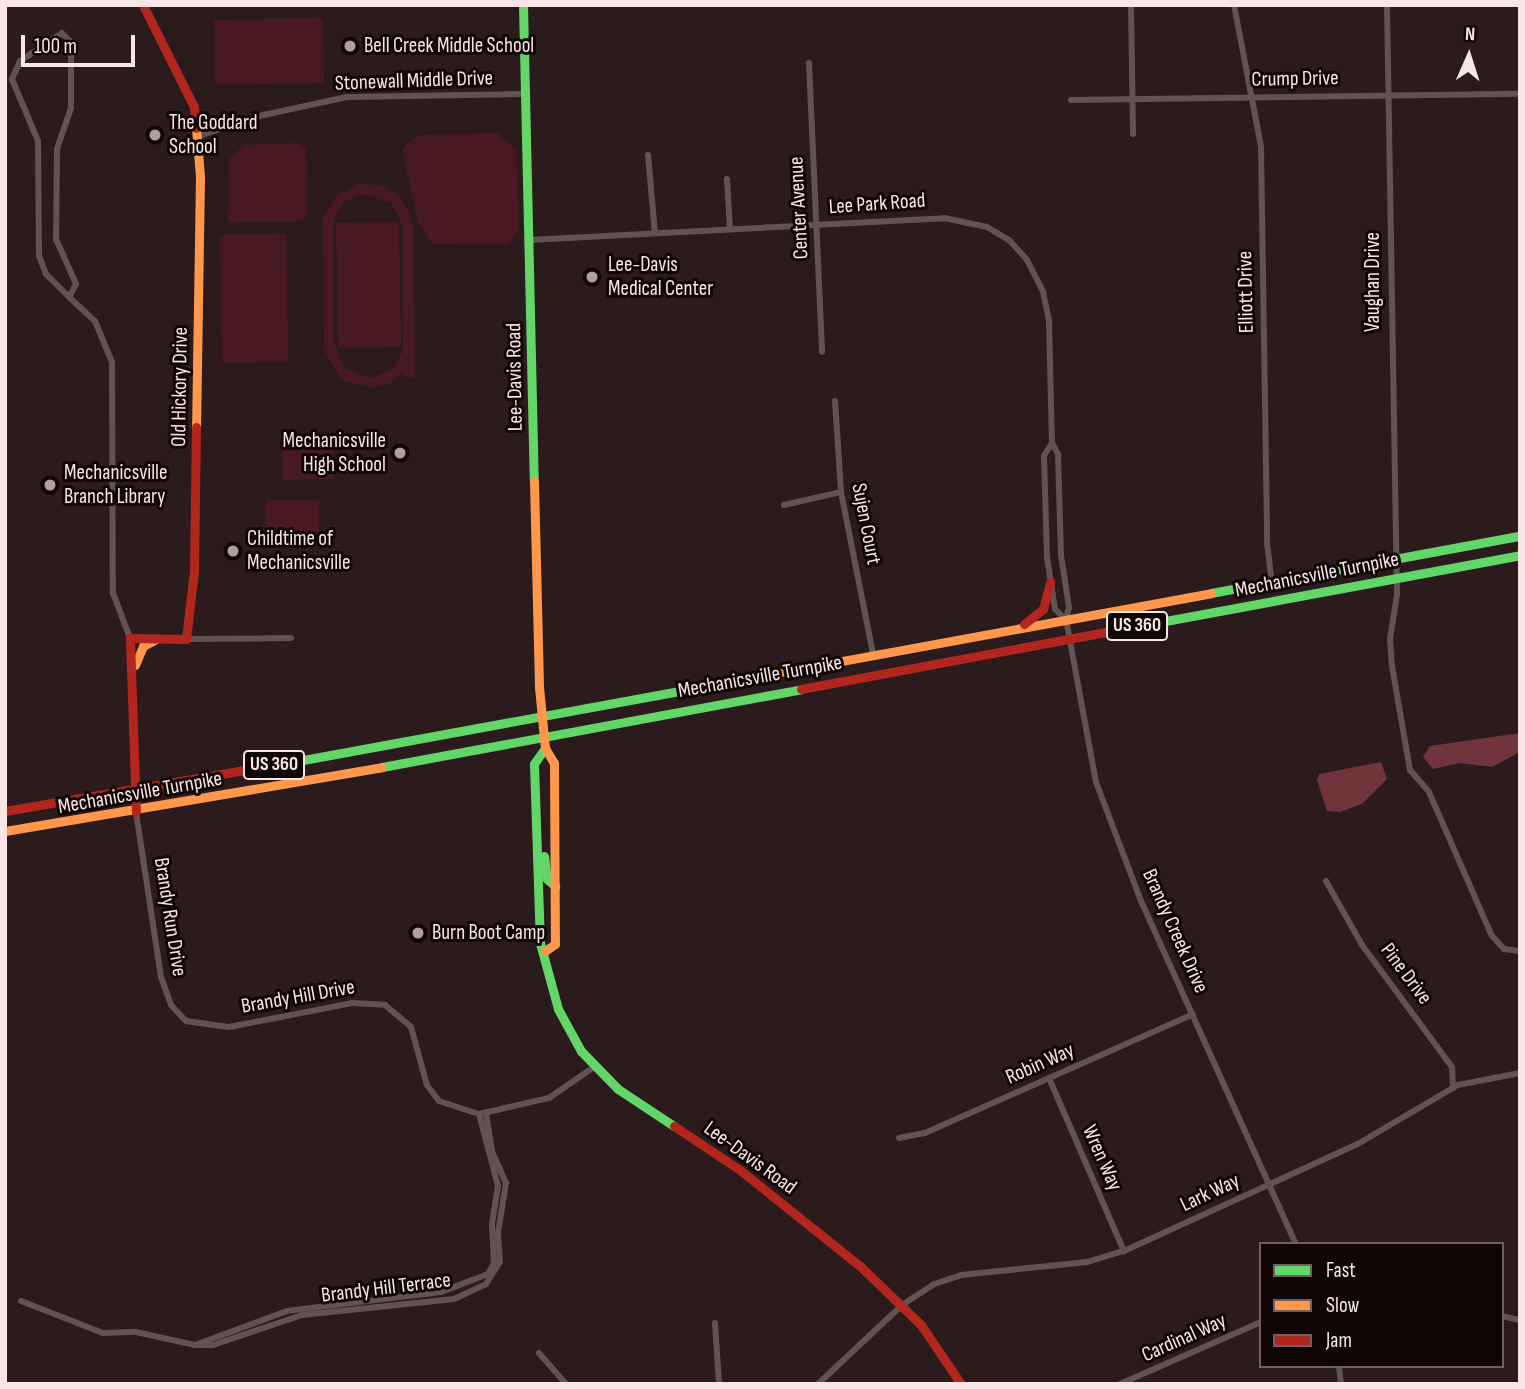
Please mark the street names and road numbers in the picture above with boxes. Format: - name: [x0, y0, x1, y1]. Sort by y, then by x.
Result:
- street label: Stonewall Middle Drive: [334, 66, 494, 96]
- street label: Crump Drive: [1251, 66, 1339, 92]
- street label: Center Avenue: [784, 156, 814, 260]
- street label: Lee Park Road: [828, 188, 926, 220]
- street label: Vaughan Drive: [1360, 232, 1386, 332]
- street label: Elliott Drive: [1233, 251, 1259, 333]
- street label: Lee-Davis Road: [501, 323, 529, 431]
- street label: Old Hickory Drive: [166, 327, 194, 447]
- street label: Sujen Court: [846, 481, 886, 567]
- street label: Mechanicsville Turnpike: [1233, 547, 1401, 603]
- road number: US 360: [1106, 610, 1168, 642]
- street label: Mechanicsville Turnpike: [676, 650, 844, 704]
- road number: US 360: [243, 750, 306, 780]
- street label: Mechanicsville Turnpike: [56, 766, 224, 820]
- street label: Brandy Run Drive: [148, 856, 192, 978]
- street label: Brandy Creek Drive: [1136, 865, 1214, 997]
- street label: Pine Drive: [1375, 938, 1437, 1010]
- street label: Brandy Hill Drive: [239, 975, 357, 1019]
- street label: Robin Way: [1002, 1038, 1078, 1090]
- street label: Lee-Davis Road: [699, 1116, 801, 1200]
- street label: Wren Way: [1076, 1121, 1128, 1195]
- street label: Lark Way: [1176, 1168, 1244, 1218]
- street label: Brandy Hill Terrace: [320, 1268, 452, 1308]
- street label: Cardinal Way: [1138, 1308, 1230, 1368]

